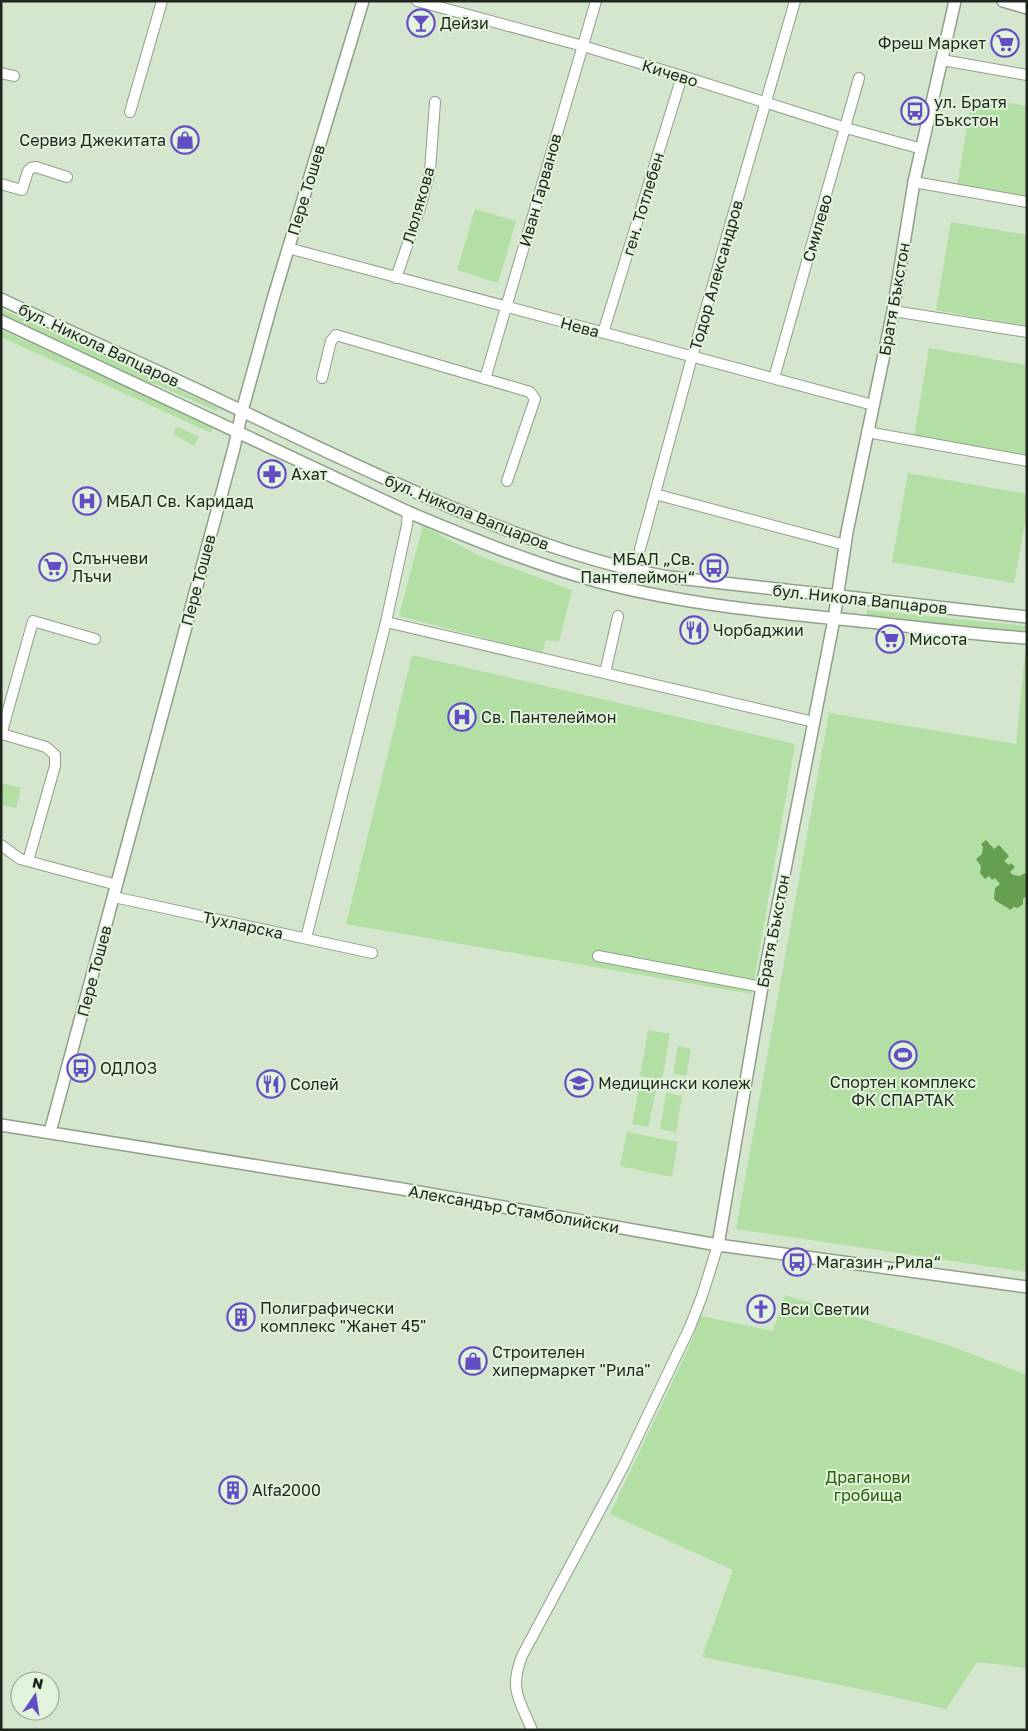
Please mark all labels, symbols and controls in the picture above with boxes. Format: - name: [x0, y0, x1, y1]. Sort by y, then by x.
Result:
- bar icon: Дейзи: [406, 8, 436, 38]
- place label: Дейзи: [440, 13, 489, 33]
- supermarket icon: Фреш Маркет: [990, 28, 1020, 58]
- place label: Фреш Маркет: [878, 33, 986, 53]
- street label: Кичево: [639, 55, 701, 91]
- place label: ул. Братя Бъкстон: [934, 92, 1007, 130]
- bus stop icon: ул. Братя Бъкстон: [900, 96, 930, 126]
- shop icon: Сервиз Джекитата: [170, 125, 200, 155]
- place label: Сервиз Джекитата: [19, 130, 166, 150]
- street label: Иван Гарванов: [514, 131, 566, 249]
- street label: Пере Тошев: [283, 142, 329, 238]
- street label: ген. Тотлебен: [618, 150, 668, 258]
- street label: Люлякова: [398, 164, 438, 246]
- street label: Смилево: [798, 192, 836, 264]
- street label: Тодор Александров: [685, 198, 747, 352]
- street label: Братя Бъкстон: [874, 241, 914, 357]
- street label: бул. Никола Вапцаров: [15, 299, 183, 391]
- street label: Нева: [558, 312, 602, 342]
- pharmacy icon: Ахат: [257, 459, 287, 489]
- place label: Ахат: [291, 464, 328, 484]
- street label: бул. Никола Вапцаров: [382, 470, 552, 554]
- hospital icon: МБАЛ Св. Каридад: [72, 486, 102, 516]
- place label: МБАЛ Св. Каридад: [106, 491, 254, 511]
- street label: Пере Тошев: [176, 532, 220, 628]
- place label: Слънчеви Лъчи: [72, 548, 148, 586]
- place label: МБАЛ „Св. Пантелеймон“: [580, 549, 695, 587]
- supermarket icon: Слънчеви Лъчи: [38, 552, 68, 582]
- bus stop icon: МБАЛ „Св. Пантелеймон“: [699, 553, 729, 583]
- street label: бул. Никола Вапцаров: [772, 580, 948, 618]
- restaurant icon: Чорбаджии: [679, 615, 709, 645]
- place label: Чорбаджии: [713, 620, 804, 640]
- supermarket icon: Мисота: [875, 624, 905, 654]
- place label: Мисота: [909, 629, 967, 649]
- hospital icon: Св. Пантелеймон: [447, 702, 477, 732]
- place label: Св. Пантелеймон: [481, 707, 616, 727]
- street label: Братя Бъкстон: [752, 873, 794, 989]
- street label: Тухларска: [201, 907, 285, 943]
- street label: Пере Тошев: [72, 923, 116, 1019]
- sports icon: Спортен комплекс ФК СПАРТАК: [888, 1040, 918, 1070]
- bus stop icon: ОДЛОЗ: [66, 1053, 96, 1083]
- place label: ОДЛОЗ: [100, 1058, 157, 1078]
- school or university icon: Медицински колеж: [564, 1068, 594, 1098]
- restaurant icon: Солей: [256, 1069, 286, 1099]
- place label: Спортен комплекс ФК СПАРТАК: [830, 1072, 976, 1110]
- place label: Медицински колеж: [598, 1073, 751, 1093]
- place label: Солей: [290, 1074, 339, 1094]
- street label: Александър Стамболийски: [407, 1181, 621, 1237]
- bus stop icon: Магазин „Рила“: [782, 1247, 812, 1277]
- place label: Магазин „Рила“: [816, 1252, 941, 1272]
- church icon: Вси Светии: [746, 1294, 776, 1324]
- place label: Полиграфически комплекс "Жанет 45": [260, 1298, 426, 1336]
- place label: Вси Светии: [780, 1299, 870, 1319]
- building icon: Полиграфически комплекс "Жанет 45": [226, 1302, 256, 1332]
- place label: Строителен хипермаркет "Рила": [492, 1342, 650, 1380]
- shop icon: Строителен хипермаркет "Рила": [458, 1346, 488, 1376]
- park label: Драганови гробища: [826, 1467, 910, 1505]
- building icon: Alfa2000: [218, 1475, 248, 1505]
- place label: Alfa2000: [252, 1480, 321, 1500]
- north arrow: [10, 1671, 60, 1721]
- text: N: [31, 1673, 45, 1692]

